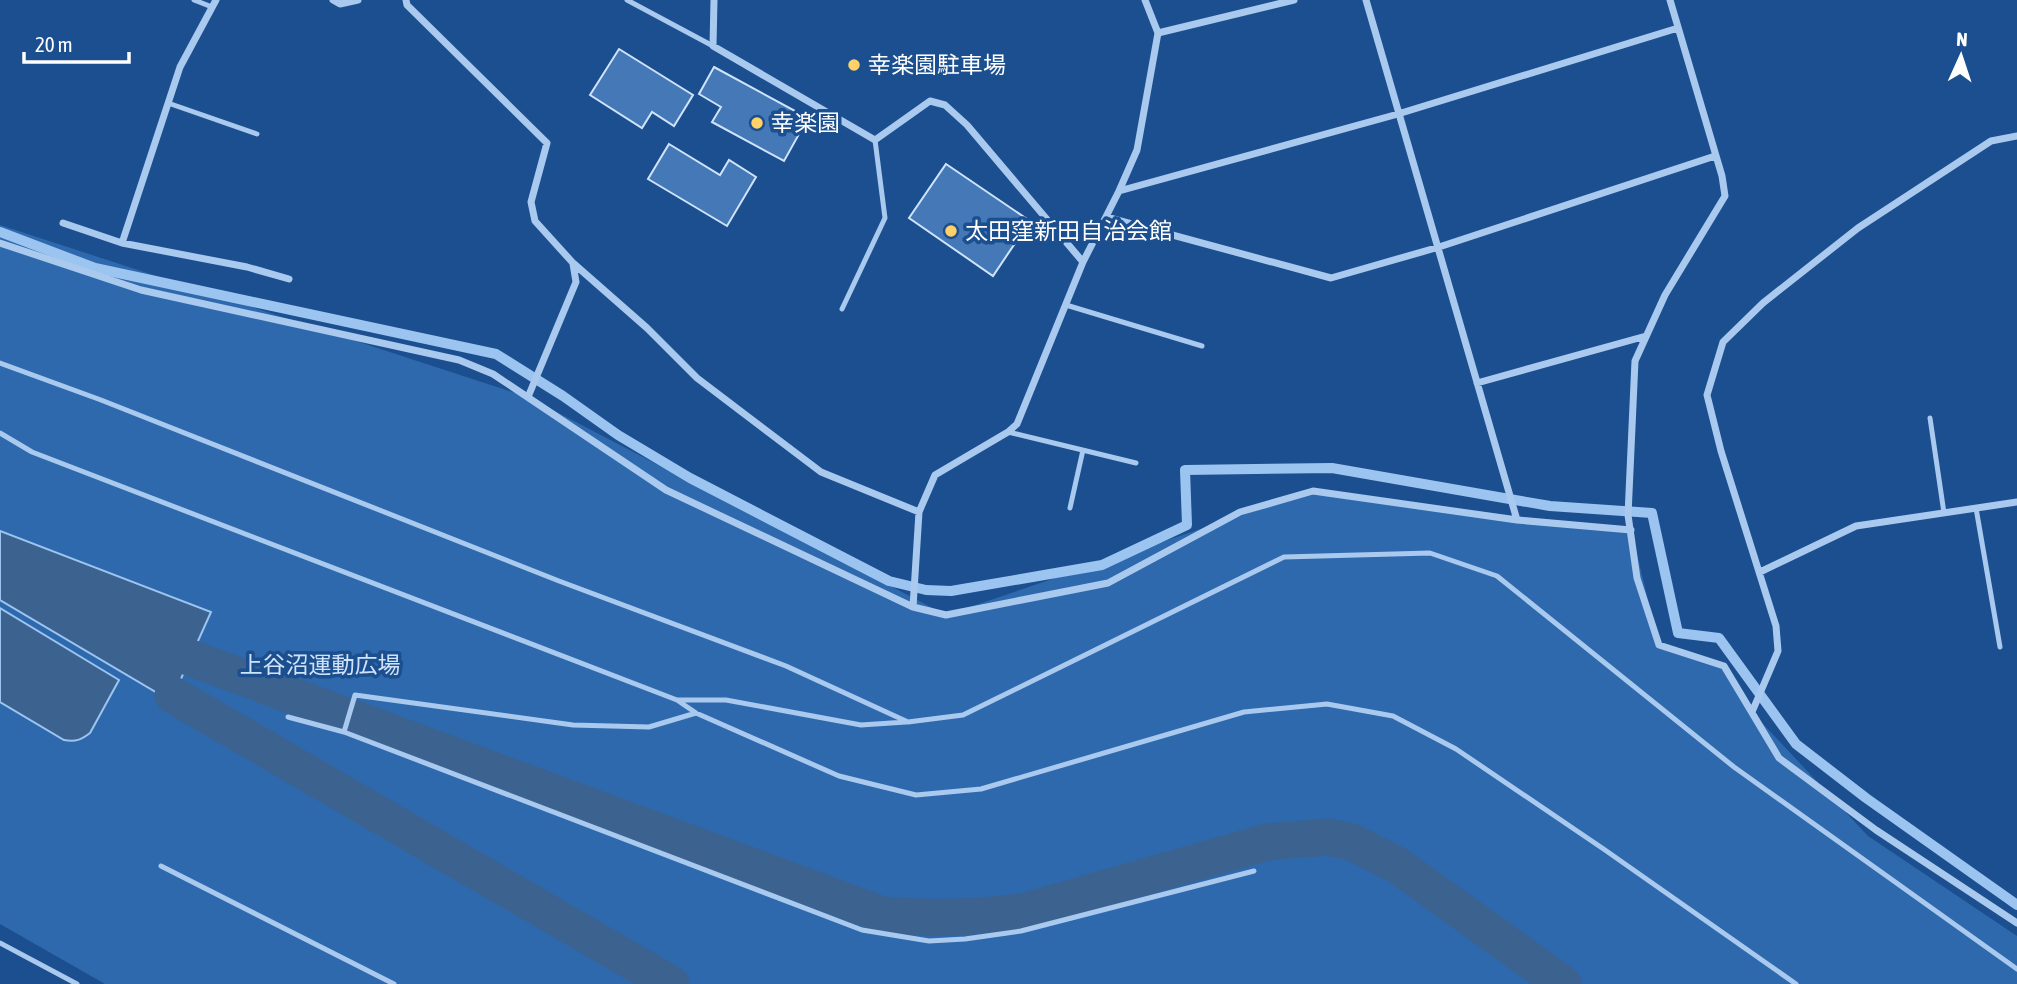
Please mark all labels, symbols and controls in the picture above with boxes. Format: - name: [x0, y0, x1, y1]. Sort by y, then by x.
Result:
- scale bar: [24, 21, 130, 65]
- north arrow: [1926, 21, 1996, 91]
- text: N: [1956, 28, 1968, 50]
- text: 20 m: [35, 32, 73, 56]
- place label: 幸楽園駐車場: [868, 52, 1006, 78]
- marker: 幸楽園駐車場: [846, 57, 862, 73]
- place label: 幸楽園: [771, 110, 840, 136]
- marker: 幸楽園: [749, 115, 765, 131]
- place label: 太田窪新田自治会館: [965, 218, 1172, 244]
- marker: 太田窪新田自治会館: [943, 223, 959, 239]
- park label: 上谷沼運動広場: [240, 652, 401, 678]

